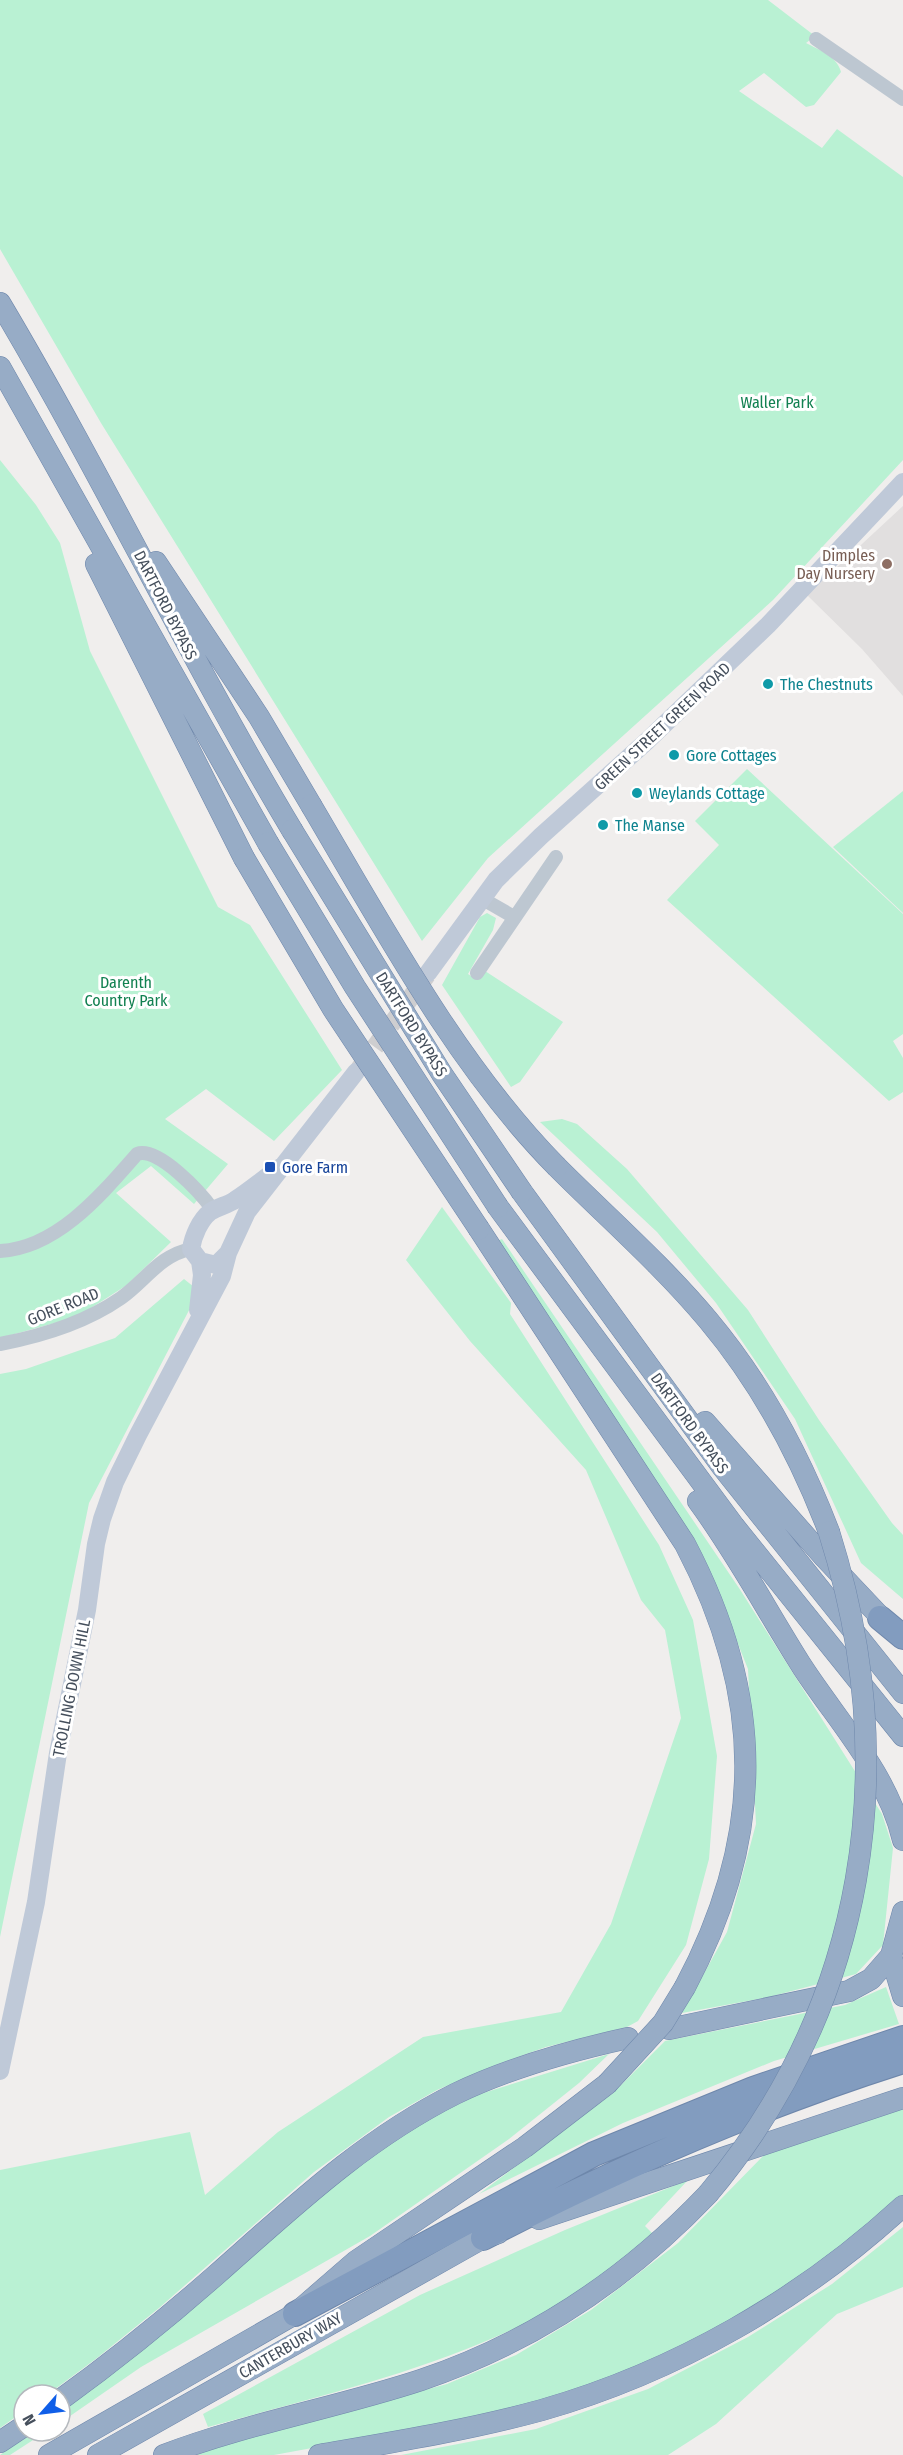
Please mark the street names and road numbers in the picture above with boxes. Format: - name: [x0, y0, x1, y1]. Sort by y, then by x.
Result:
- street label: DARTFORD BYPASS: [130, 548, 201, 663]
- street label: GREEN STREET GREEN ROAD: [590, 658, 734, 794]
- street label: DARTFORD BYPASS: [372, 968, 451, 1080]
- street label: GORE ROAD: [25, 1284, 102, 1329]
- street label: DARTFORD BYPASS: [647, 1369, 733, 1477]
- street label: TROLLING DOWN HILL: [49, 1618, 94, 1759]
- street label: CANTERBURY WAY: [235, 2308, 345, 2383]

